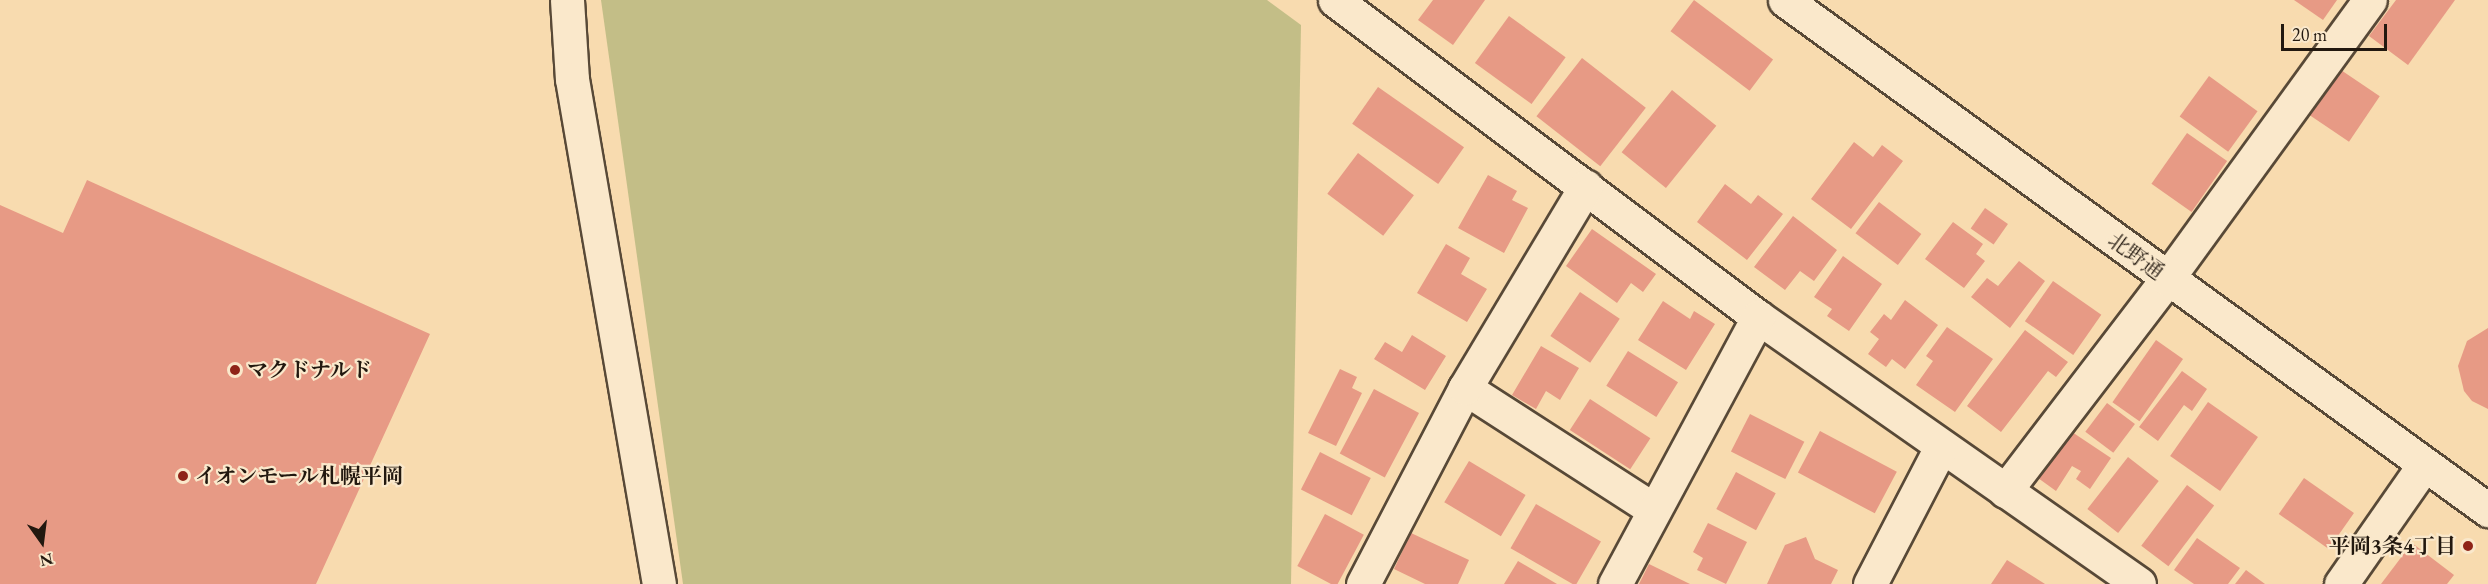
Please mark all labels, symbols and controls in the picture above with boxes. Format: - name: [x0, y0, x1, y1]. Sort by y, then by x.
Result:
- scale bar: [2284, 12, 2390, 50]
- text: 20 m: [2292, 23, 2327, 46]
- street label: 北野通: [2103, 227, 2169, 285]
- place label: マクドナルド: [247, 357, 373, 383]
- marker: マクドナルド: [228, 363, 242, 377]
- place label: イオンモール札幌平岡: [195, 463, 404, 489]
- marker: イオンモール札幌平岡: [176, 469, 190, 483]
- north arrow: [12, 512, 72, 572]
- place label: 平岡3条4丁目: [2329, 533, 2456, 559]
- marker: 平岡3条4丁目: [2461, 539, 2475, 553]
- text: N: [38, 548, 55, 572]

